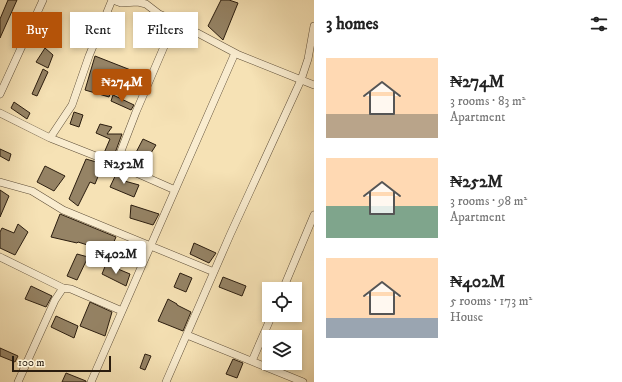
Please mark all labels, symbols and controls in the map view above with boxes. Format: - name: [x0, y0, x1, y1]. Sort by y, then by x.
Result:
- chip: Buy: [12, 12, 62, 48]
- chip: Rent: [70, 12, 125, 48]
- chip: Filters: [133, 12, 198, 48]
- text: 3 homes: [326, 13, 379, 35]
- icon: filters: [588, 13, 610, 35]
- pin: ₦274M: [94, 69, 150, 103]
- text: ₦274M: [450, 71, 504, 93]
- text: ₦274M: [101, 74, 143, 90]
- icon: home: [358, 74, 406, 122]
- text: 3 rooms · 83 m²: [450, 93, 526, 109]
- text: Apartment: [450, 109, 505, 125]
- pin: ₦252M: [96, 151, 152, 185]
- text: ₦252M: [104, 156, 144, 172]
- text: ₦252M: [450, 171, 503, 193]
- icon: home: [358, 174, 406, 222]
- text: 3 rooms · 98 m²: [450, 193, 527, 209]
- text: Apartment: [450, 209, 505, 225]
- pin: ₦402M: [88, 241, 144, 275]
- text: ₦402M: [95, 246, 137, 262]
- text: ₦402M: [450, 271, 505, 293]
- icon: home: [358, 274, 406, 322]
- map controls: [262, 282, 302, 370]
- button: locate: [262, 282, 302, 322]
- text: 5 rooms · 173 m²: [450, 293, 532, 309]
- text: House: [450, 309, 483, 325]
- button: layers: [262, 330, 302, 370]
- scale bar: [12, 354, 111, 373]
- text: 100 m: [18, 356, 44, 370]

